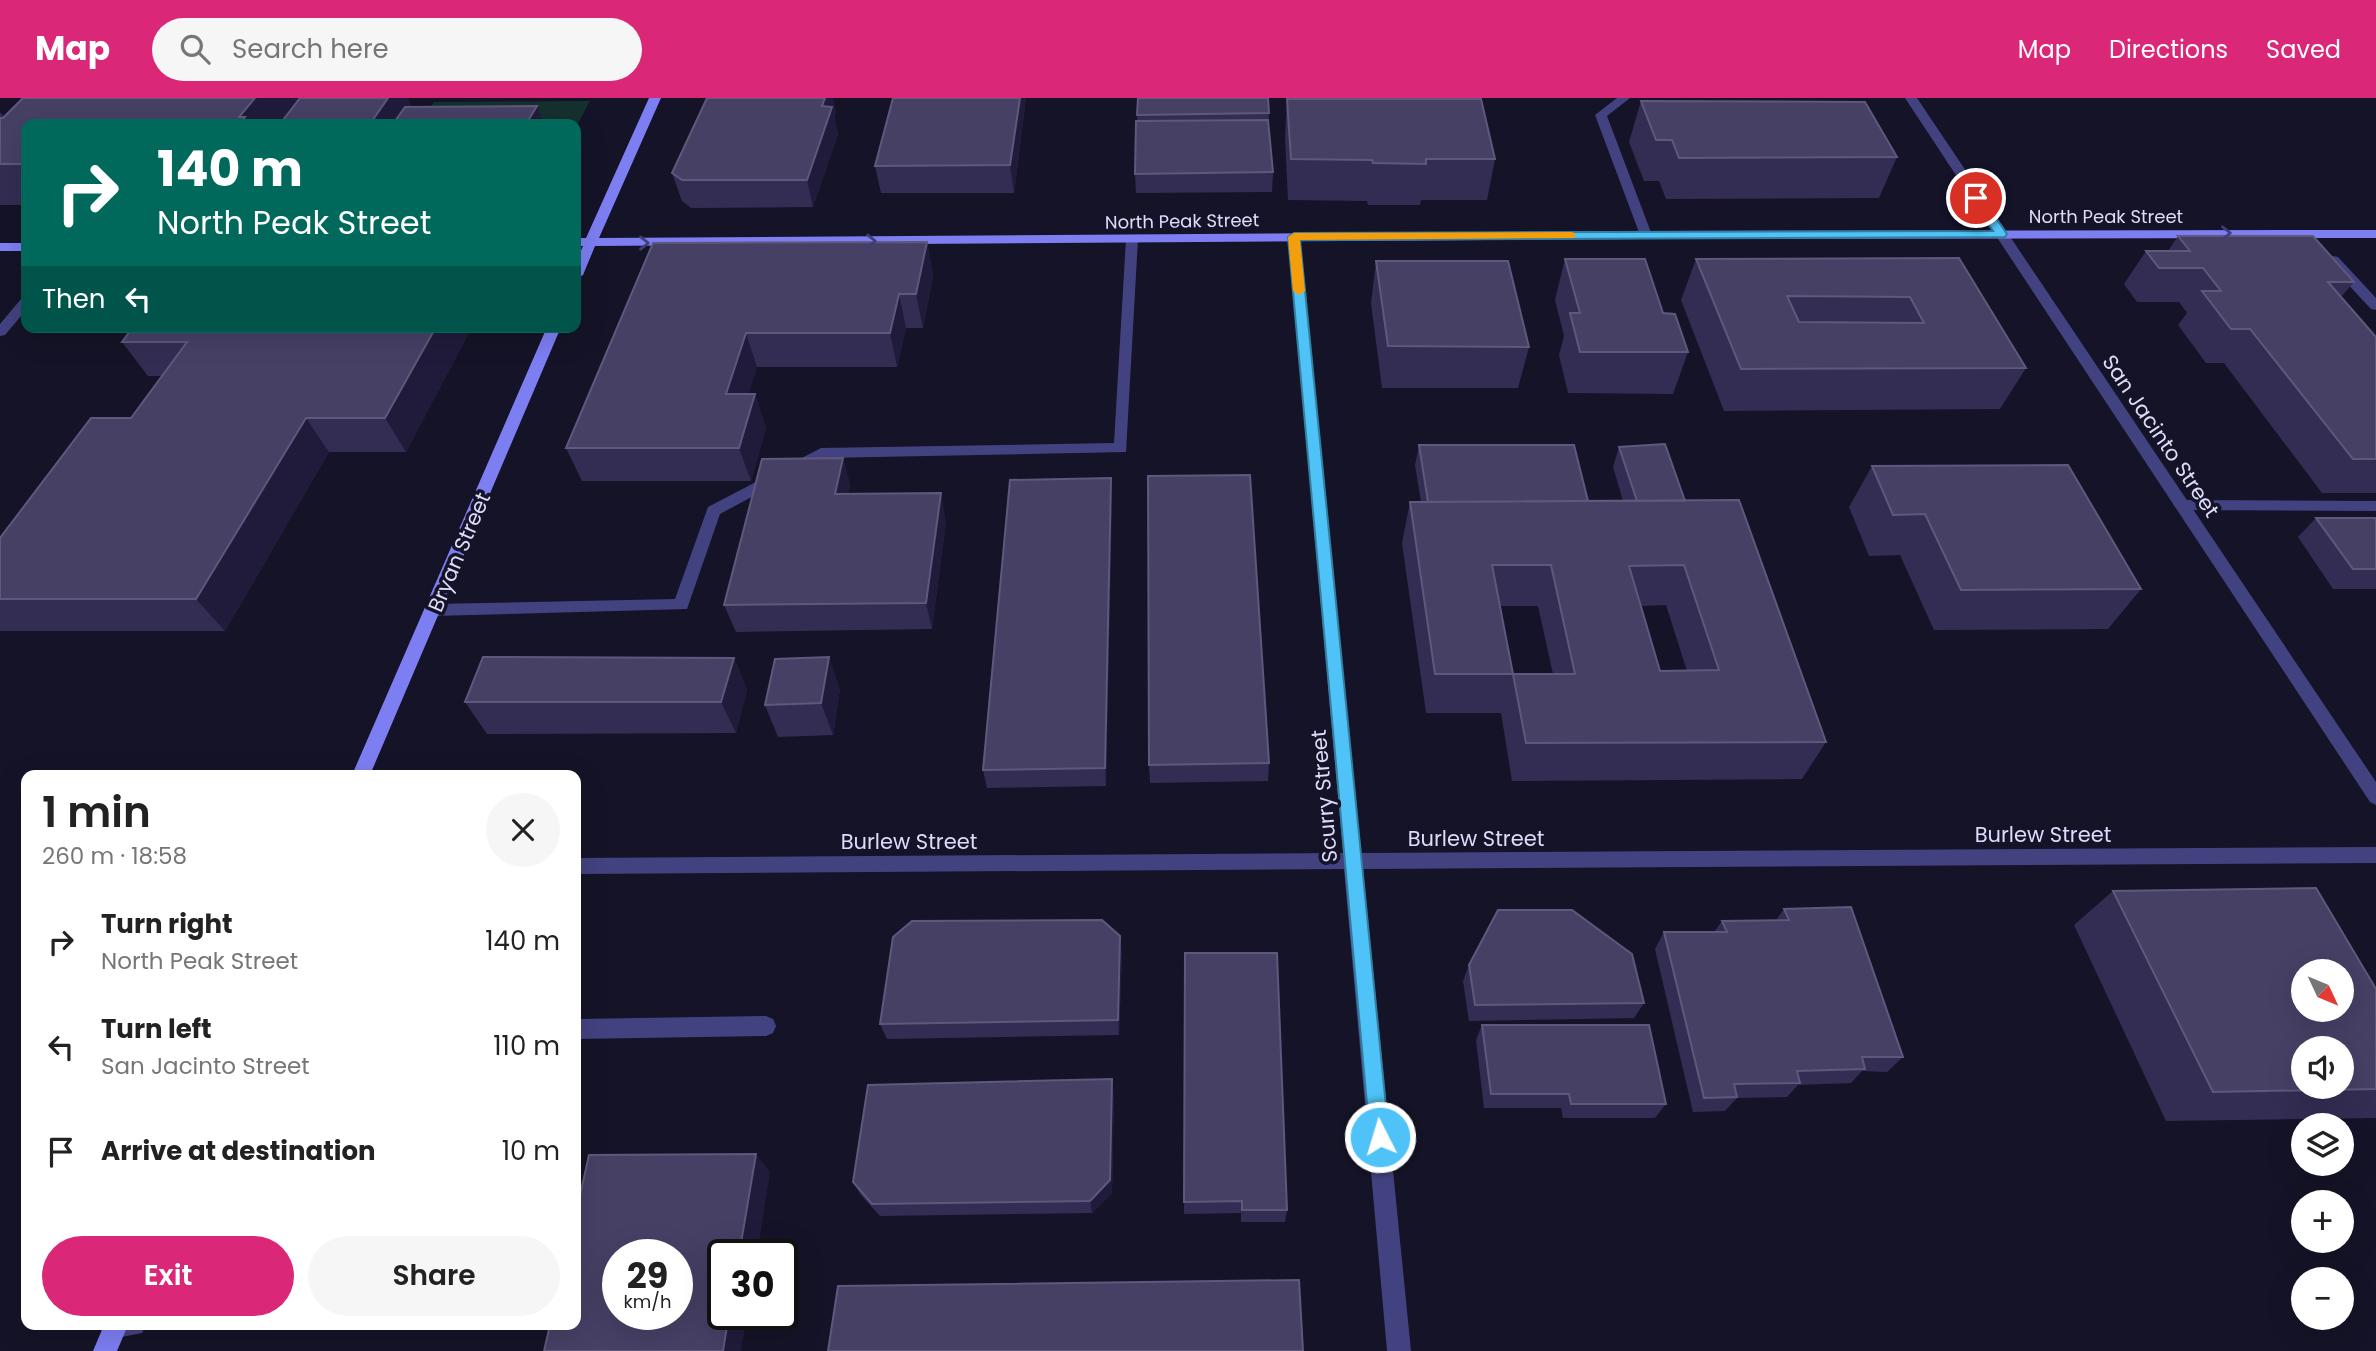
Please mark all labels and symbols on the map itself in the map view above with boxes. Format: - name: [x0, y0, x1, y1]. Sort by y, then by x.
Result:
- pin: [1946, 168, 2006, 228]
- street label: North Peak Street: [2029, 204, 2183, 229]
- street label: North Peak Street: [1105, 207, 1259, 235]
- one-way arrow: [2221, 225, 2232, 241]
- one-way arrow: [867, 233, 877, 249]
- one-way arrow: [639, 235, 650, 250]
- street label: San Jacinto Street: [2096, 349, 2226, 523]
- street label: Bryan Street: [421, 488, 497, 616]
- street label: Scurry Street: [1304, 728, 1344, 864]
- street label: Burlew Street: [1975, 820, 2111, 849]
- street label: Burlew Street: [1408, 824, 1544, 853]
- street label: Burlew Street: [841, 827, 977, 856]
- north arrow: [2291, 959, 2354, 1022]
- position arrow: [1343, 1100, 1417, 1174]
- speed limit sign: 30: [707, 1239, 798, 1330]

